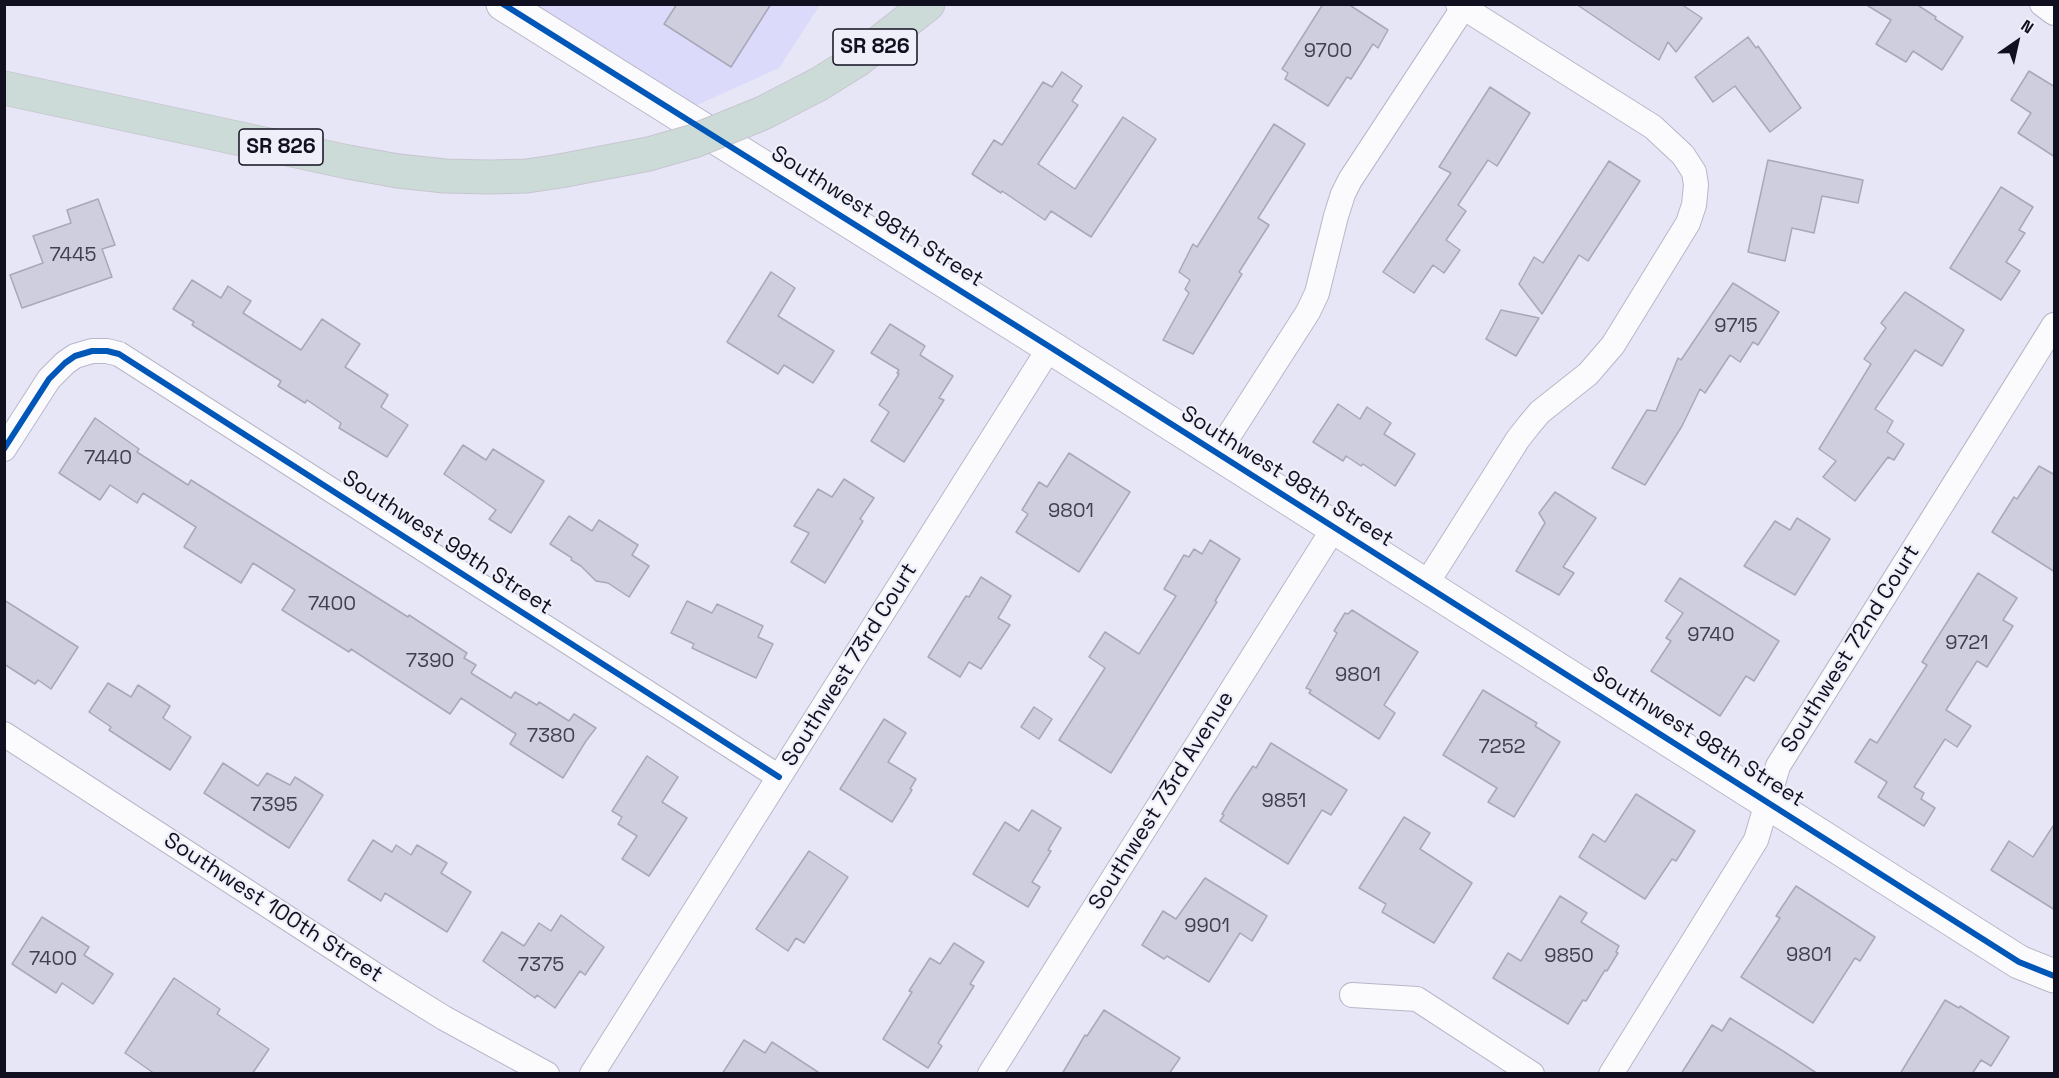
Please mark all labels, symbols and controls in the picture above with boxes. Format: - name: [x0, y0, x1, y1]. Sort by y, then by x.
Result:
- north arrow: [1987, 12, 2047, 72]
- text: N: [2017, 15, 2038, 38]
- road number: SR 826: [833, 29, 917, 65]
- house number: 9700: [1304, 40, 1352, 64]
- road number: SR 826: [239, 129, 323, 165]
- street label: Southwest 98th Street: [766, 141, 988, 293]
- house number: 7445: [49, 244, 97, 268]
- house number: 9715: [1714, 315, 1758, 339]
- street label: Southwest 98th Street: [1176, 401, 1398, 553]
- house number: 7440: [84, 447, 132, 471]
- street label: Southwest 99th Street: [337, 465, 557, 621]
- house number: 9801: [1048, 500, 1094, 524]
- street label: Southwest 72nd Court: [1776, 540, 1926, 758]
- street label: Southwest 73rd Court: [777, 559, 923, 771]
- house number: 7400: [308, 593, 356, 617]
- house number: 9740: [1687, 624, 1735, 648]
- house number: 9721: [1945, 632, 1989, 656]
- house number: 7390: [406, 650, 454, 674]
- street label: Southwest 98th Street: [1587, 661, 1809, 813]
- house number: 9801: [1335, 664, 1381, 688]
- street label: Southwest 73rd Avenue: [1084, 687, 1240, 915]
- house number: 7380: [527, 725, 575, 749]
- house number: 7252: [1478, 736, 1526, 760]
- house number: 9851: [1262, 790, 1306, 814]
- house number: 7395: [250, 794, 298, 818]
- street label: Southwest 100th Street: [159, 827, 387, 989]
- house number: 9901: [1184, 915, 1230, 939]
- house number: 9801: [1786, 944, 1832, 968]
- house number: 9850: [1544, 945, 1594, 969]
- house number: 7400: [29, 948, 77, 972]
- house number: 7375: [518, 954, 564, 978]

